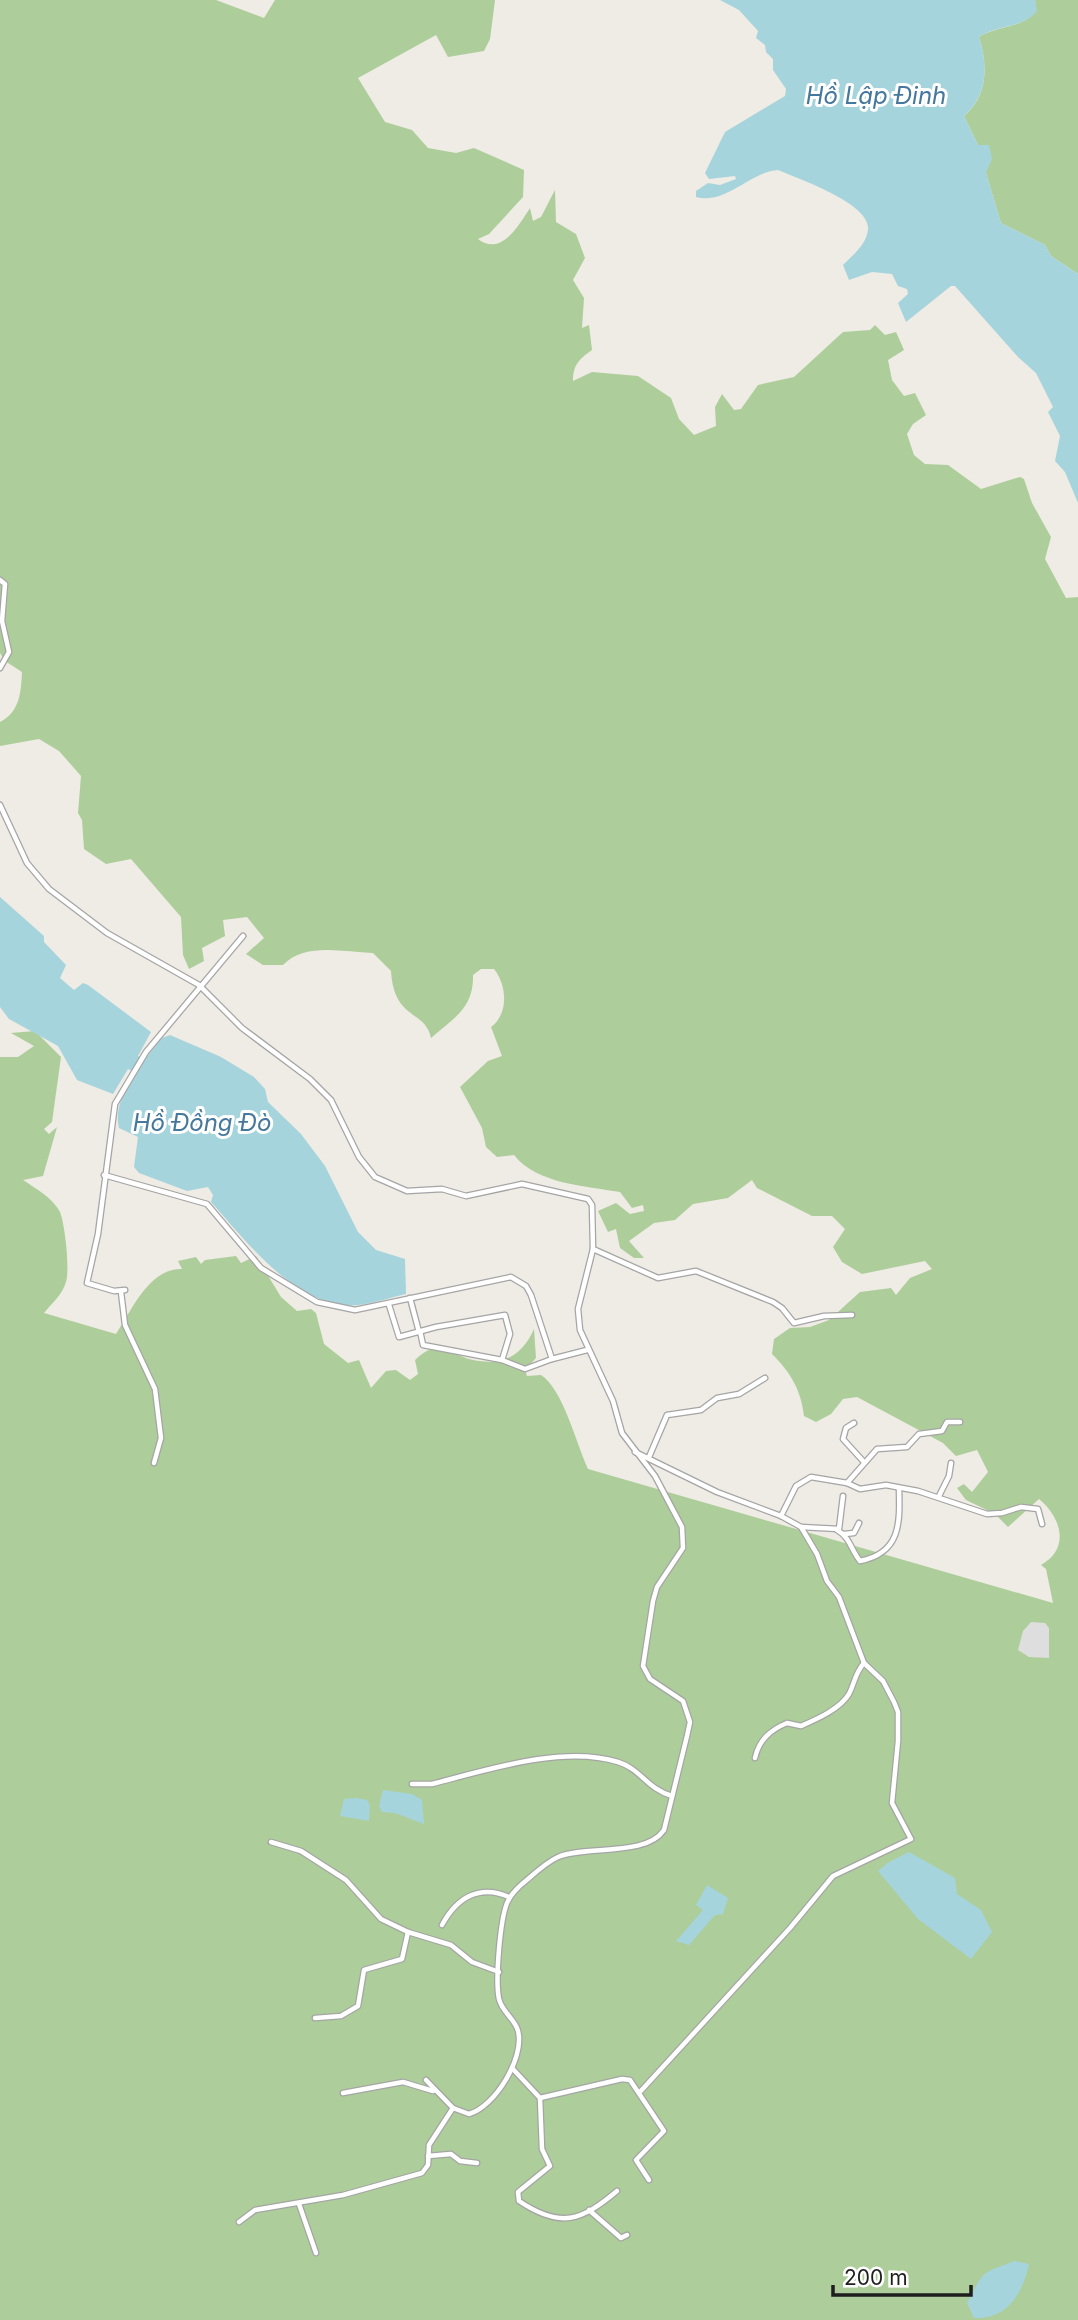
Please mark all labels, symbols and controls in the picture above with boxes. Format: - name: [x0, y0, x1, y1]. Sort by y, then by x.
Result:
- water label: Hồ Lập Đinh: [806, 81, 946, 110]
- water label: Hồ Đồng Đò: [133, 1108, 271, 1137]
- scale bar: [833, 2254, 971, 2298]
- text: 200 m: [844, 2265, 908, 2290]

